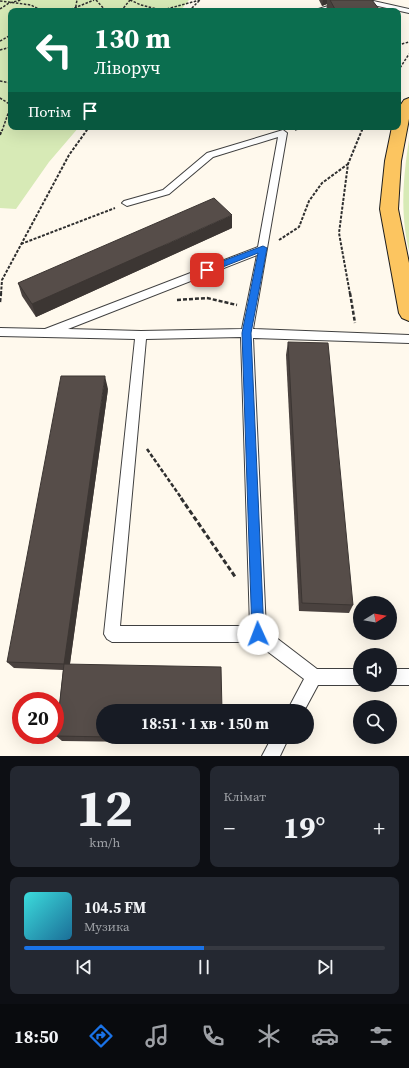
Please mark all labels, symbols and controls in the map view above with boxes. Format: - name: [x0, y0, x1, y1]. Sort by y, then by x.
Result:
- text: 130 m: [94, 19, 171, 57]
- icon: left: [28, 24, 80, 76]
- text: Ліворуч: [94, 55, 161, 80]
- icon: arrive: [79, 100, 101, 122]
- text: Потім: [28, 101, 71, 122]
- pin: [190, 253, 224, 287]
- icon: arrive: [196, 259, 218, 281]
- north arrow: [353, 596, 397, 640]
- map controls: [353, 596, 397, 744]
- position arrow: [237, 613, 279, 655]
- button: sound: [353, 648, 397, 692]
- speed limit sign: 20: [12, 692, 64, 744]
- button: search: [353, 700, 397, 744]
- text: 18:51 · 1 хв · 150 m: [141, 713, 269, 734]
- text: 12: [77, 772, 133, 843]
- text: Клімат: [224, 788, 266, 805]
- text: 19°: [283, 807, 325, 848]
- text: −: [224, 813, 235, 843]
- text: +: [373, 813, 385, 843]
- text: km/h: [89, 834, 120, 851]
- text: 104.5 FM: [84, 897, 146, 918]
- text: Музика: [84, 918, 130, 935]
- icon: previous: [73, 956, 95, 978]
- icon: pause: [193, 956, 215, 978]
- icon: next: [314, 956, 336, 978]
- icon: directions: [87, 1022, 115, 1050]
- icon: music: [143, 1022, 171, 1050]
- icon: phone: [199, 1022, 227, 1050]
- icon: climate: [255, 1022, 283, 1050]
- icon: car: [311, 1022, 339, 1050]
- icon: filters: [367, 1022, 395, 1050]
- text: 18:50: [14, 1024, 58, 1049]

